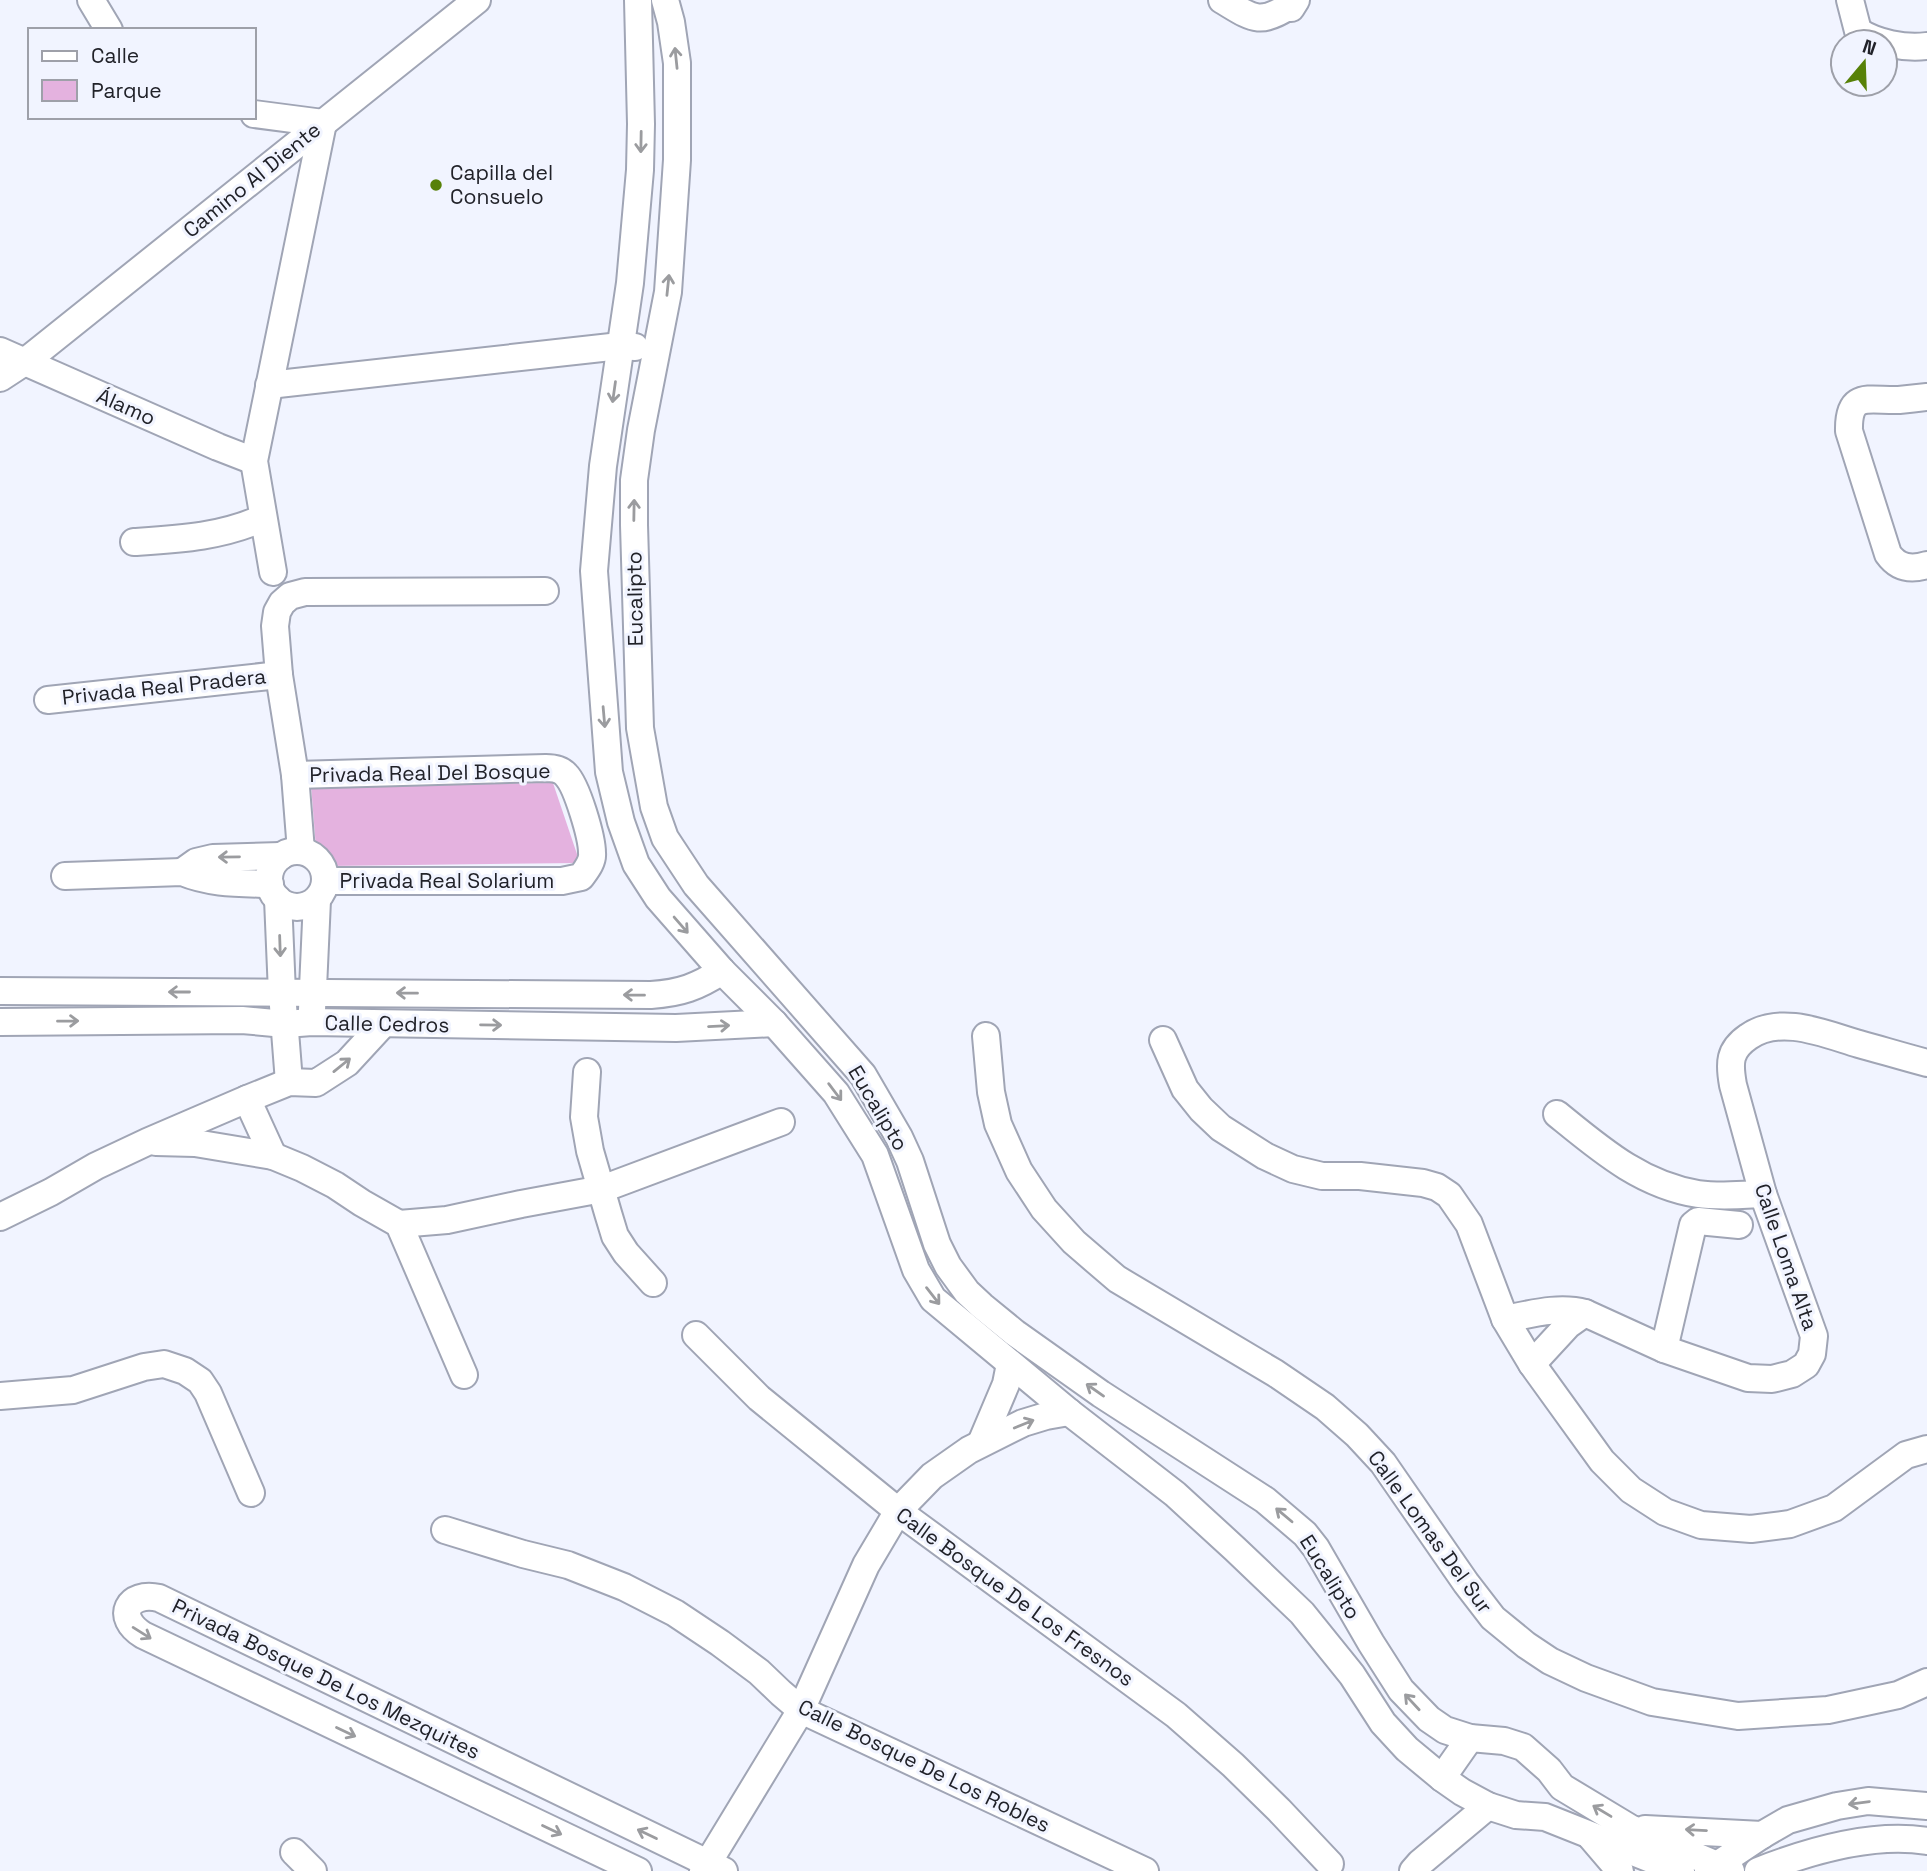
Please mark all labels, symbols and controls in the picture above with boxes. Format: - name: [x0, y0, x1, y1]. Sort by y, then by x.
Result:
- legend: [28, 28, 256, 119]
- north arrow: [1829, 28, 1899, 98]
- text: N: [1859, 34, 1879, 61]
- text: Calle: [91, 42, 139, 69]
- one-way arrow: [669, 47, 682, 70]
- text: Parque: [91, 77, 162, 104]
- street label: Camino Al Diente: [177, 116, 326, 243]
- one-way arrow: [634, 130, 648, 153]
- place label: Capilla del Consuelo: [450, 159, 553, 210]
- marker: Capilla del Consuelo: [428, 177, 444, 193]
- one-way arrow: [662, 274, 675, 297]
- one-way arrow: [607, 380, 620, 403]
- street label: Álamo: [93, 382, 160, 431]
- one-way arrow: [627, 498, 641, 521]
- street label: Eucalipto: [620, 551, 649, 647]
- street label: Privada Real Pradera: [60, 662, 267, 711]
- one-way arrow: [598, 705, 611, 728]
- street label: Privada Real Del Bosque: [309, 757, 551, 788]
- one-way arrow: [218, 851, 241, 864]
- street label: Privada Real Solarium: [340, 867, 554, 894]
- one-way arrow: [673, 915, 689, 933]
- one-way arrow: [273, 934, 286, 957]
- one-way arrow: [168, 985, 191, 999]
- one-way arrow: [396, 986, 419, 1000]
- one-way arrow: [623, 988, 646, 1002]
- street label: Calle Cedros: [324, 1009, 450, 1038]
- one-way arrow: [56, 1015, 79, 1028]
- one-way arrow: [480, 1019, 503, 1032]
- one-way arrow: [707, 1019, 730, 1032]
- one-way arrow: [333, 1058, 351, 1073]
- street label: Eucalipto: [842, 1060, 914, 1155]
- one-way arrow: [827, 1083, 842, 1101]
- street label: Calle Loma Alta: [1749, 1180, 1824, 1334]
- one-way arrow: [925, 1286, 940, 1304]
- one-way arrow: [1086, 1383, 1105, 1397]
- one-way arrow: [1012, 1417, 1034, 1430]
- street label: Calle Lomas Del Sur: [1362, 1445, 1499, 1619]
- street label: Calle Bosque De Los Fresnos: [891, 1501, 1140, 1692]
- one-way arrow: [1276, 1507, 1294, 1523]
- street label: Eucalipto: [1294, 1529, 1367, 1624]
- street label: Privada Bosque De Los Mezquites: [168, 1592, 485, 1765]
- one-way arrow: [131, 1627, 151, 1641]
- street label: Calle Bosque De Los Robles: [794, 1693, 1055, 1838]
- one-way arrow: [1404, 1693, 1420, 1711]
- one-way arrow: [335, 1726, 356, 1740]
- one-way arrow: [1848, 1797, 1871, 1810]
- one-way arrow: [1593, 1804, 1613, 1818]
- one-way arrow: [1685, 1823, 1708, 1836]
- one-way arrow: [541, 1824, 562, 1837]
- one-way arrow: [637, 1827, 658, 1841]

